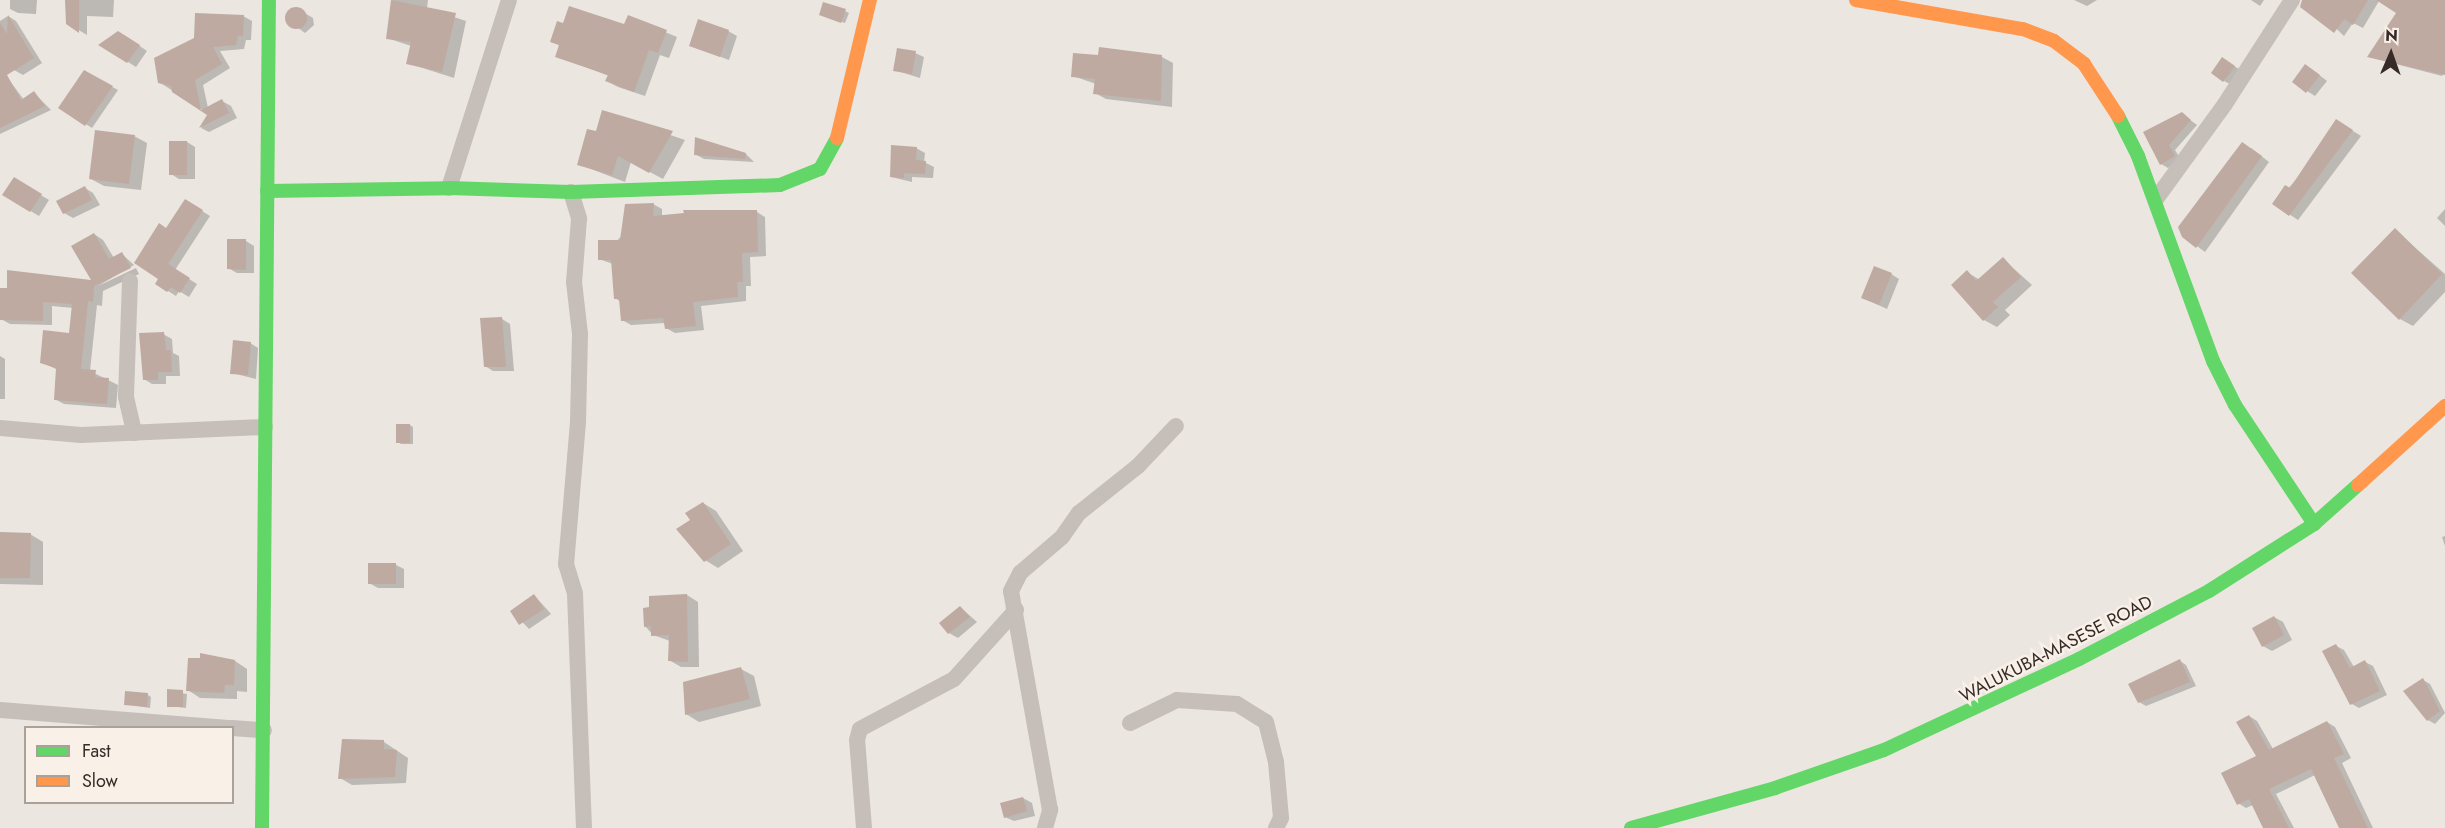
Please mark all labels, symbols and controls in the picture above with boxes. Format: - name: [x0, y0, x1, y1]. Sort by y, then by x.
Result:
- north arrow: [2361, 24, 2421, 84]
- text: N: [2385, 24, 2398, 47]
- street label: WALUKUBA-MASESE ROAD: [1956, 591, 2156, 707]
- legend: [24, 726, 234, 804]
- text: Fast: [82, 738, 111, 764]
- text: Slow: [82, 768, 118, 794]

